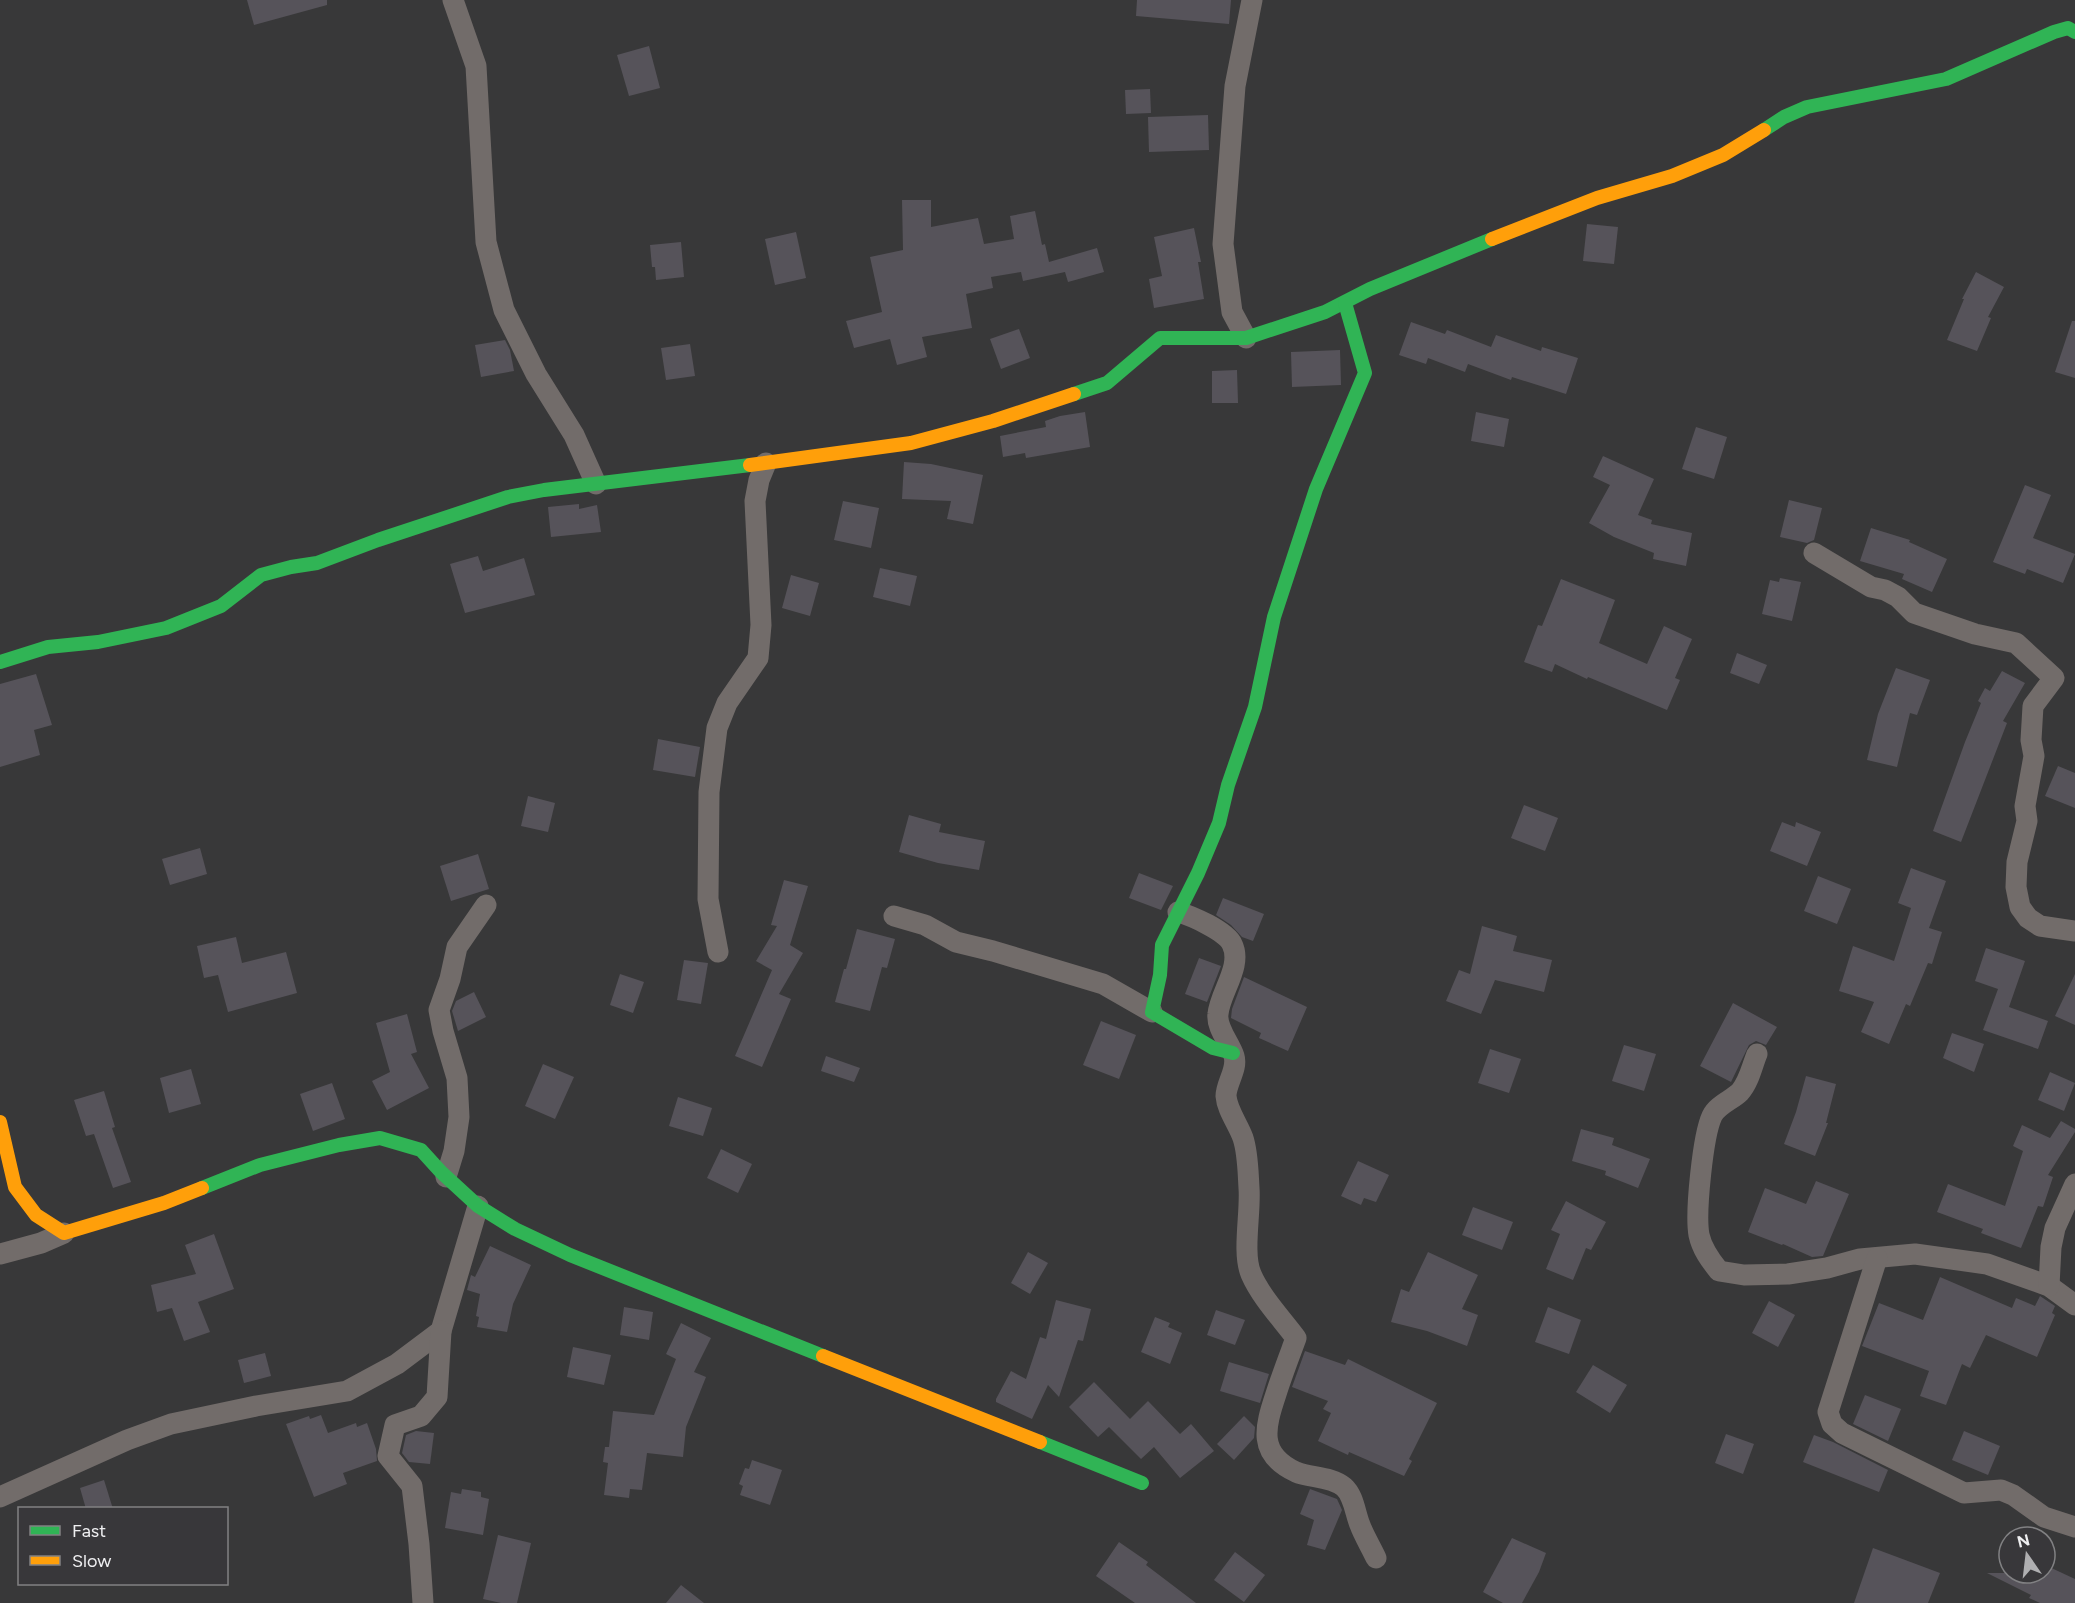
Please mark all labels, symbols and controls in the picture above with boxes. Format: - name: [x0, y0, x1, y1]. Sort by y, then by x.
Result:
- legend: [18, 1507, 228, 1585]
- text: Fast: [72, 1520, 106, 1542]
- north arrow: [1997, 1525, 2057, 1585]
- text: N: [2015, 1530, 2032, 1552]
- text: Slow: [72, 1550, 111, 1572]

